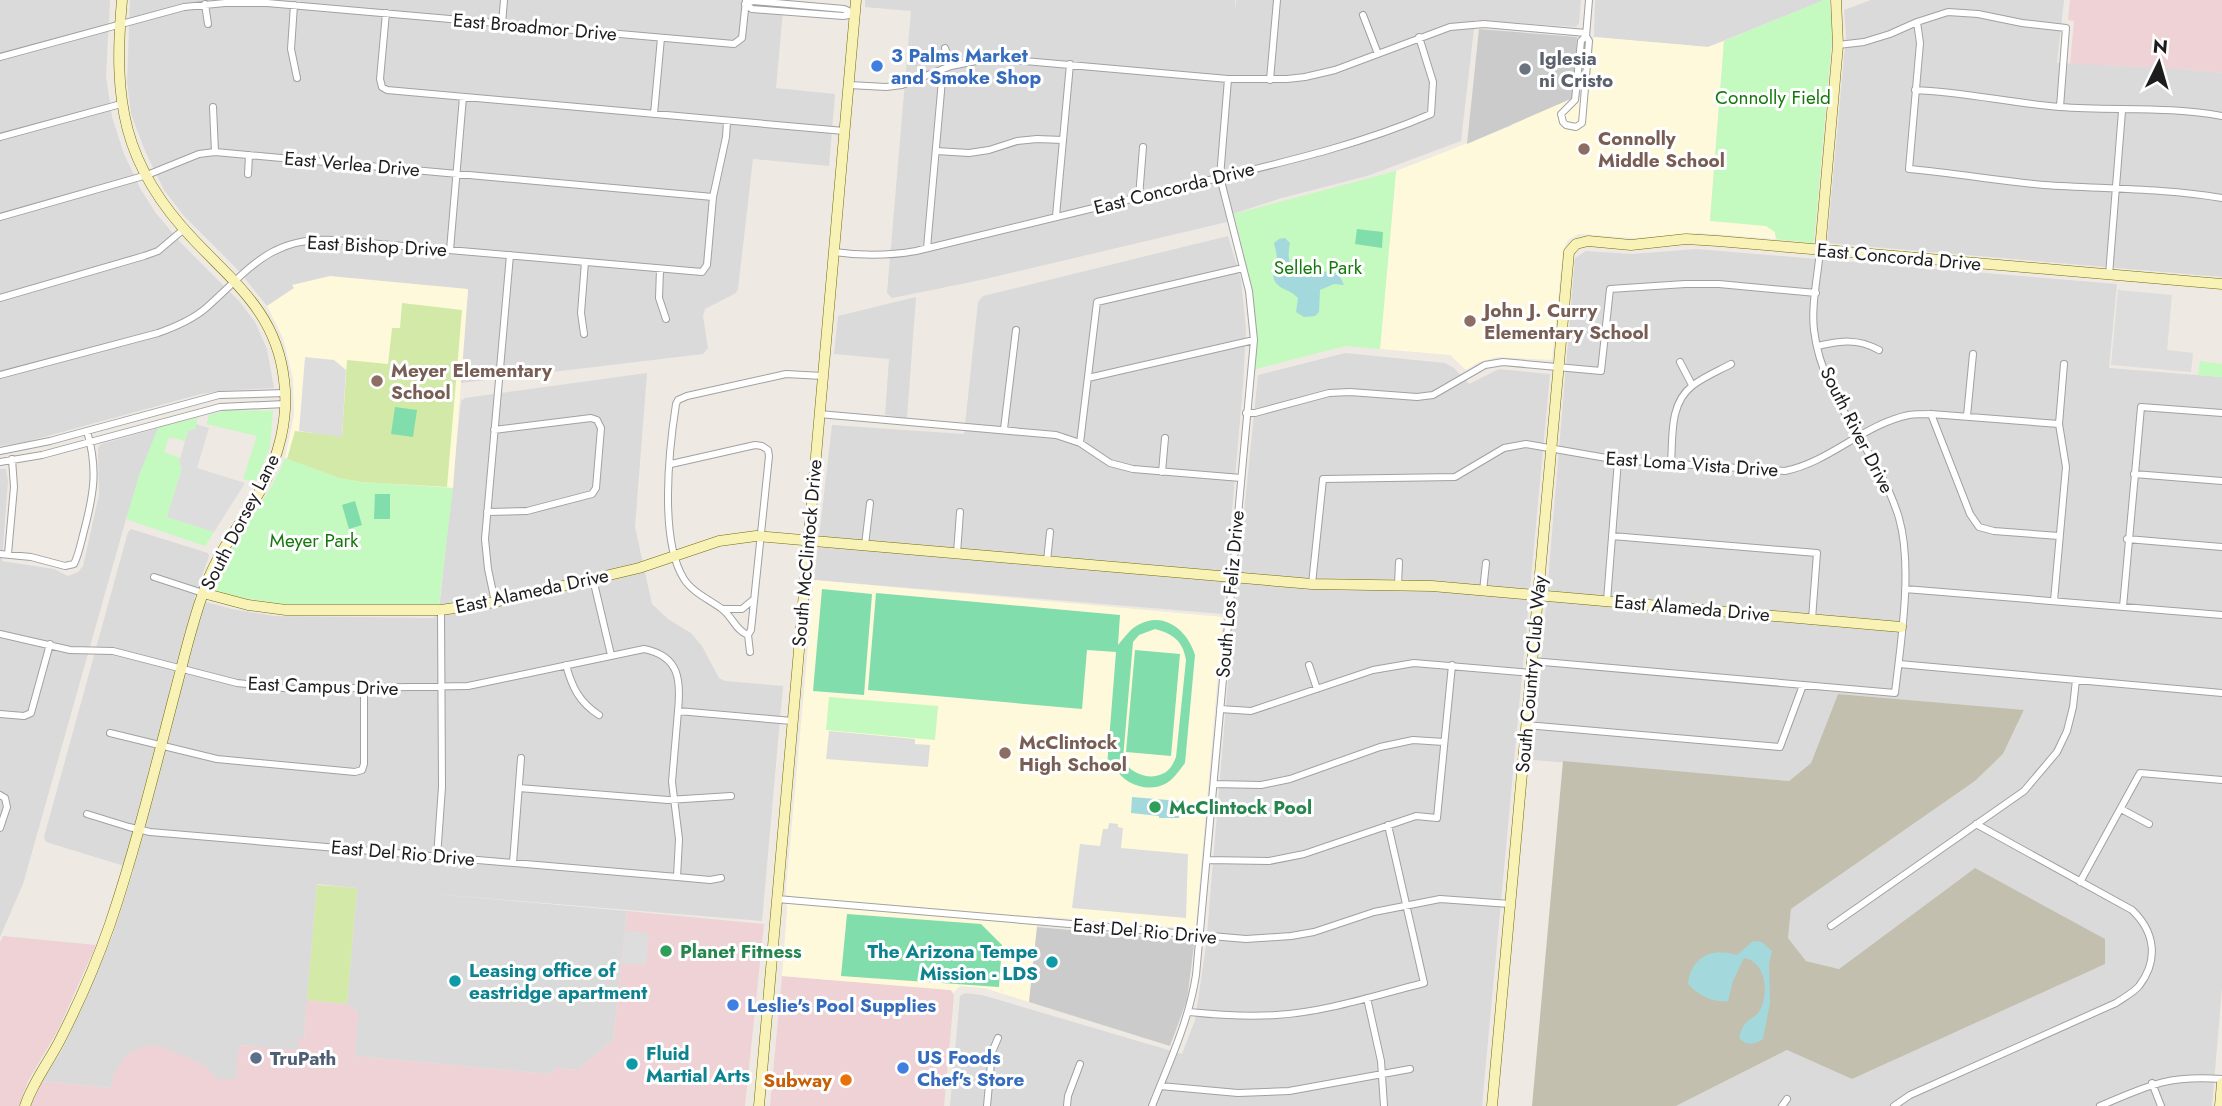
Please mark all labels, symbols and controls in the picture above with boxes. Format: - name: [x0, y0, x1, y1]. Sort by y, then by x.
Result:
- street label: East Broadmor Drive: [452, 6, 618, 48]
- north arrow: [2124, 28, 2194, 98]
- text: N: [2152, 32, 2169, 61]
- place label: 3 Palms Market and Smoke Shop: [891, 42, 1041, 91]
- place label: Iglesia ni Cristo: [1539, 45, 1613, 94]
- marker: 3 Palms Market and Smoke Shop: [869, 58, 885, 74]
- marker: Iglesia ni Cristo: [1517, 61, 1533, 77]
- park label: Connolly Field: [1715, 84, 1831, 111]
- place label: Connolly Middle School: [1598, 125, 1725, 174]
- marker: Connolly Middle School: [1576, 141, 1592, 157]
- street label: East Verlea Drive: [283, 145, 421, 183]
- street label: East Concorda Drive: [1091, 155, 1257, 221]
- street label: East Bishop Drive: [306, 229, 448, 263]
- street label: East Concorda Drive: [1816, 236, 1982, 278]
- park label: Selleh Park: [1274, 254, 1363, 281]
- place label: John J. Curry Elementary School: [1480, 297, 1649, 346]
- marker: John J. Curry Elementary School: [1462, 313, 1478, 329]
- place label: Meyer Elementary School: [391, 357, 553, 406]
- street label: South River Drive: [1813, 362, 1901, 498]
- marker: Meyer Elementary School: [369, 373, 385, 389]
- street label: East Loma Vista Drive: [1605, 445, 1779, 484]
- street label: South Dorsey Lane: [194, 449, 286, 595]
- street label: South McClintock Drive: [785, 458, 829, 648]
- street label: South Los Feliz Drive: [1209, 509, 1251, 679]
- park label: Meyer Park: [270, 527, 359, 554]
- street label: East Alameda Drive: [453, 562, 611, 620]
- street label: South Country Club Way: [1509, 573, 1553, 774]
- street label: East Alameda Drive: [1613, 588, 1771, 628]
- street label: East Campus Drive: [247, 670, 399, 702]
- place label: McClintock High School: [1019, 729, 1127, 778]
- marker: McClintock High School: [997, 745, 1013, 761]
- place label: McClintock Pool: [1169, 794, 1312, 821]
- marker: McClintock Pool: [1147, 799, 1163, 815]
- street label: East Del Rio Drive: [330, 833, 476, 873]
- street label: East Del Rio Drive: [1072, 911, 1218, 951]
- place label: Planet Fitness: [680, 938, 802, 965]
- place label: The Arizona Tempe Mission - LDS: [867, 938, 1038, 987]
- marker: Planet Fitness: [658, 943, 674, 959]
- marker: The Arizona Tempe Mission - LDS: [1044, 954, 1060, 970]
- place label: Leasing office of eastridge apartment: [469, 957, 647, 1006]
- marker: Leasing office of eastridge apartment: [447, 973, 463, 989]
- place label: Leslie's Pool Supplies: [747, 992, 937, 1019]
- marker: Leslie's Pool Supplies: [725, 997, 741, 1013]
- place label: Fluid Martial Arts: [646, 1040, 750, 1089]
- place label: US Foods Chef's Store: [917, 1044, 1025, 1093]
- place label: TruPath: [270, 1045, 336, 1072]
- marker: TruPath: [248, 1050, 264, 1066]
- marker: Fluid Martial Arts: [624, 1056, 640, 1072]
- marker: US Foods Chef's Store: [895, 1060, 911, 1076]
- place label: Subway: [763, 1067, 833, 1094]
- marker: Subway: [838, 1072, 854, 1088]

